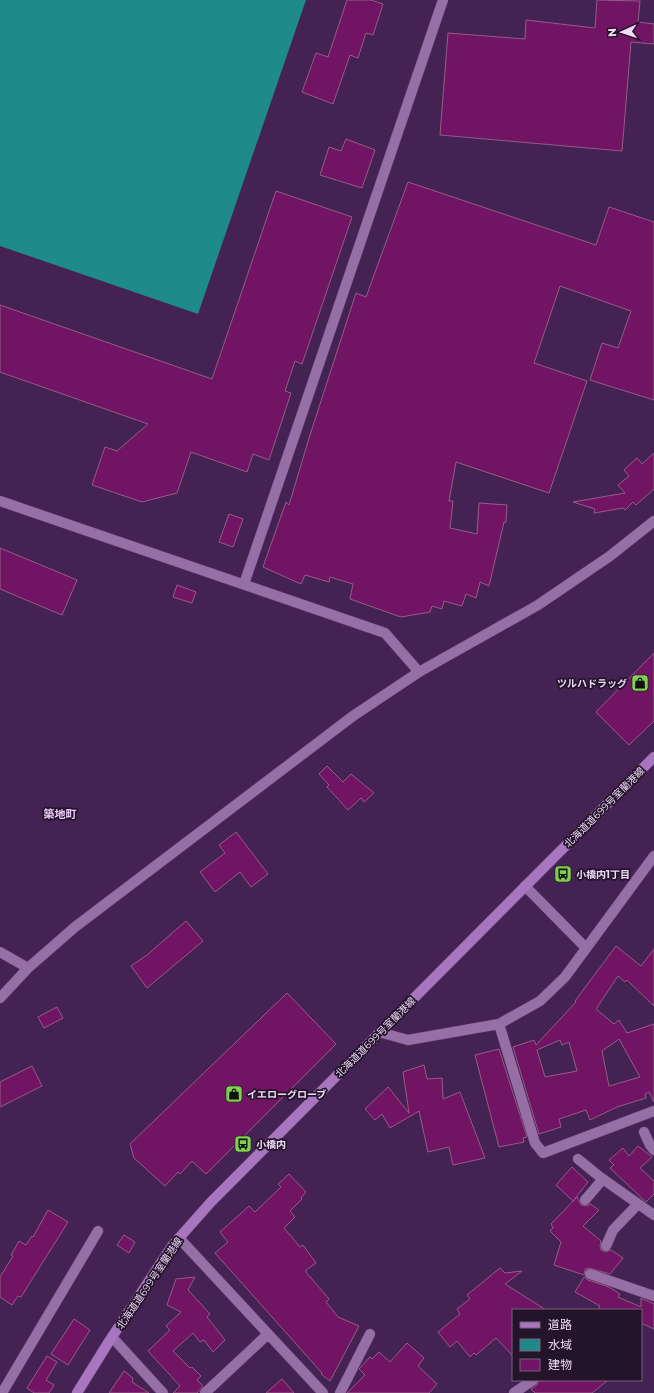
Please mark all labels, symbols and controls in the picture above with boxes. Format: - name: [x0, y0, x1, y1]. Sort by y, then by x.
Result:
- north arrow: [602, 12, 642, 52]
- text: N: [605, 28, 619, 37]
- shop icon: ツルハドラッグ: [630, 673, 650, 693]
- place label: ツルハドラッグ: [557, 677, 627, 690]
- street label: 北海道道699号室蘭港線: [561, 764, 647, 850]
- district label: 築地町: [44, 807, 77, 821]
- bus stop icon: 小橋内1丁目: [553, 864, 573, 884]
- place label: 小橋内1丁目: [576, 868, 630, 881]
- street label: 北海道道699号室蘭港線: [332, 994, 418, 1080]
- shop icon: イエローグローブ: [224, 1084, 244, 1104]
- place label: イエローグローブ: [247, 1088, 326, 1101]
- bus stop icon: 小橋内: [233, 1134, 253, 1154]
- place label: 小橋内: [256, 1138, 286, 1151]
- street label: 北海道道699号室蘭港線: [114, 1235, 185, 1332]
- legend: [512, 1309, 642, 1381]
- text: 道路: [548, 1317, 572, 1332]
- text: 水域: [548, 1337, 572, 1352]
- text: 建物: [548, 1357, 572, 1372]

